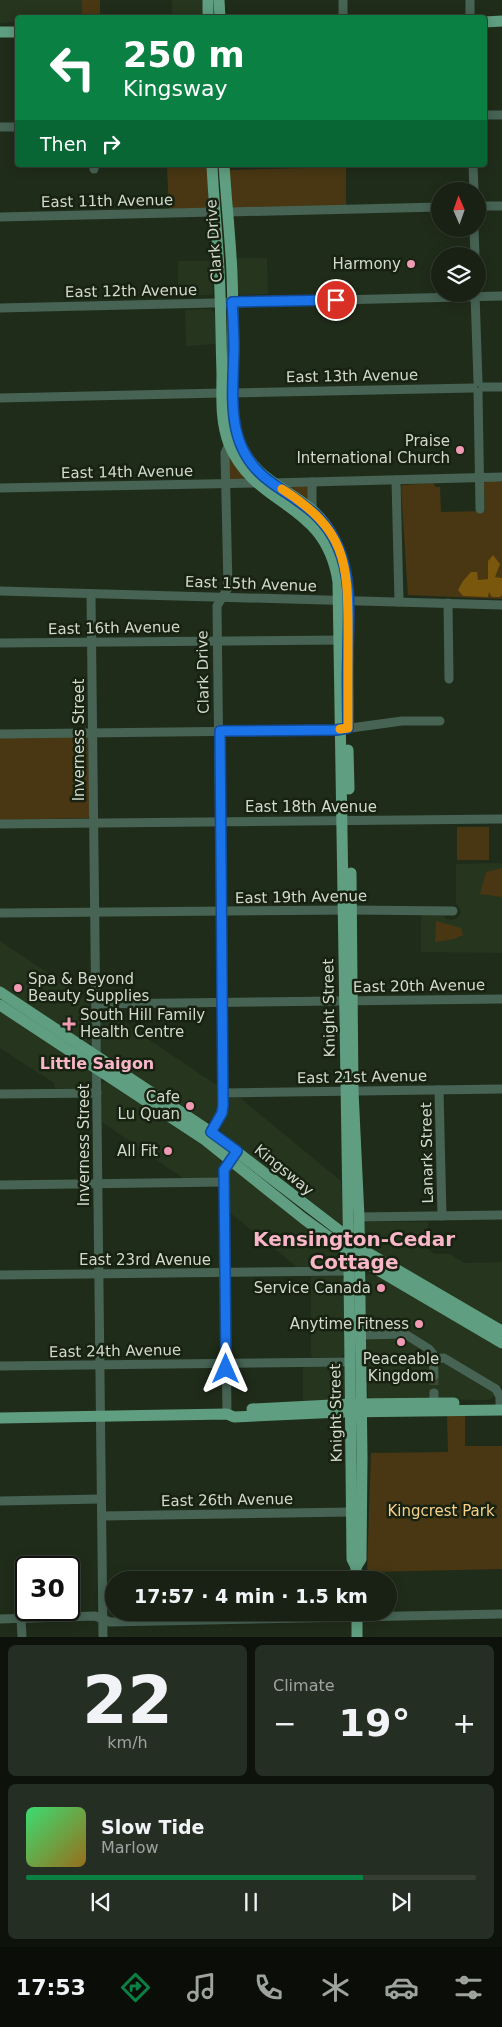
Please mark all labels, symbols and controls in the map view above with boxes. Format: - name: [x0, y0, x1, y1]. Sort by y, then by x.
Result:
- icon: left: [40, 35, 105, 100]
- text: 250 m: [123, 35, 245, 75]
- text: Kingsway: [123, 76, 227, 101]
- icon: right: [97, 130, 125, 158]
- text: Then: [40, 133, 87, 155]
- north arrow: [431, 182, 486, 238]
- map controls: [431, 182, 486, 302]
- street label: East 11th Avenue: [41, 191, 173, 211]
- street label: Clark Drive: [202, 199, 226, 283]
- button: layers: [431, 247, 486, 302]
- place label: Harmony: [332, 255, 401, 273]
- marker: Harmony: [405, 258, 417, 270]
- pin: [315, 279, 357, 321]
- street label: East 12th Avenue: [65, 281, 197, 301]
- icon: arrive: [322, 286, 350, 314]
- street label: East 13th Avenue: [286, 366, 418, 386]
- place label: Praise International Church: [296, 432, 450, 467]
- marker: Praise International Church: [454, 444, 466, 456]
- street label: East 14th Avenue: [61, 462, 193, 482]
- street label: East 15th Avenue: [185, 573, 317, 595]
- street label: East 16th Avenue: [48, 618, 180, 638]
- street label: Clark Drive: [193, 630, 213, 714]
- street label: Inverness Street: [70, 679, 88, 801]
- street label: East 18th Avenue: [245, 798, 377, 816]
- street label: East 19th Avenue: [235, 887, 367, 907]
- street label: Knight Street: [319, 958, 339, 1058]
- place label: Spa & Beyond Beauty Supplies: [28, 970, 149, 1005]
- street label: East 20th Avenue: [353, 976, 485, 996]
- marker: Spa & Beyond Beauty Supplies: [12, 982, 24, 994]
- place label: South Hill Family Health Centre: [80, 1006, 205, 1041]
- marker: South Hill Family Health Centre: [62, 1017, 76, 1031]
- district label: Little Saigon: [40, 1054, 154, 1073]
- street label: East 21st Avenue: [297, 1067, 427, 1087]
- street label: Inverness Street: [75, 1084, 93, 1206]
- place label: Cafe Lu Quan: [118, 1088, 180, 1123]
- marker: Cafe Lu Quan: [184, 1100, 196, 1112]
- street label: Lanark Street: [417, 1102, 437, 1204]
- street label: Kingsway: [251, 1141, 317, 1199]
- place label: All Fit: [117, 1142, 158, 1160]
- marker: All Fit: [162, 1145, 174, 1157]
- district label: Kensington-Cedar Cottage: [253, 1227, 455, 1274]
- street label: East 23rd Avenue: [79, 1251, 211, 1269]
- place label: Service Canada: [254, 1279, 371, 1297]
- marker: Service Canada: [375, 1282, 387, 1294]
- place label: Anytime Fitness: [290, 1315, 409, 1333]
- marker: Anytime Fitness: [413, 1318, 425, 1330]
- marker: Peaceable Kingdom: [395, 1336, 407, 1348]
- street label: East 24th Avenue: [49, 1341, 181, 1361]
- position arrow: [199, 1342, 251, 1394]
- place label: Peaceable Kingdom: [363, 1350, 439, 1385]
- street label: Knight Street: [326, 1363, 346, 1463]
- street label: East 26th Avenue: [161, 1490, 293, 1510]
- park label: Kingcrest Park: [387, 1502, 495, 1520]
- speed limit sign: 30: [15, 1556, 80, 1621]
- text: 17:57 · 4 min · 1.5 km: [134, 1585, 368, 1607]
- text: 22: [82, 1663, 173, 1738]
- text: Climate: [273, 1676, 335, 1695]
- text: 19°: [339, 1701, 410, 1745]
- text: −: [273, 1707, 296, 1740]
- text: +: [453, 1707, 476, 1740]
- text: km/h: [107, 1733, 148, 1752]
- text: Slow Tide: [101, 1816, 204, 1838]
- text: Marlow: [101, 1838, 159, 1857]
- icon: previous: [87, 1888, 115, 1916]
- icon: pause: [237, 1888, 265, 1916]
- icon: next: [387, 1888, 415, 1916]
- icon: directions: [118, 1970, 153, 2005]
- icon: music: [184, 1970, 219, 2005]
- icon: phone: [251, 1970, 286, 2005]
- icon: climate: [318, 1970, 353, 2005]
- icon: car: [384, 1970, 419, 2005]
- icon: filters: [451, 1970, 486, 2005]
- text: 17:53: [16, 1975, 86, 2000]

